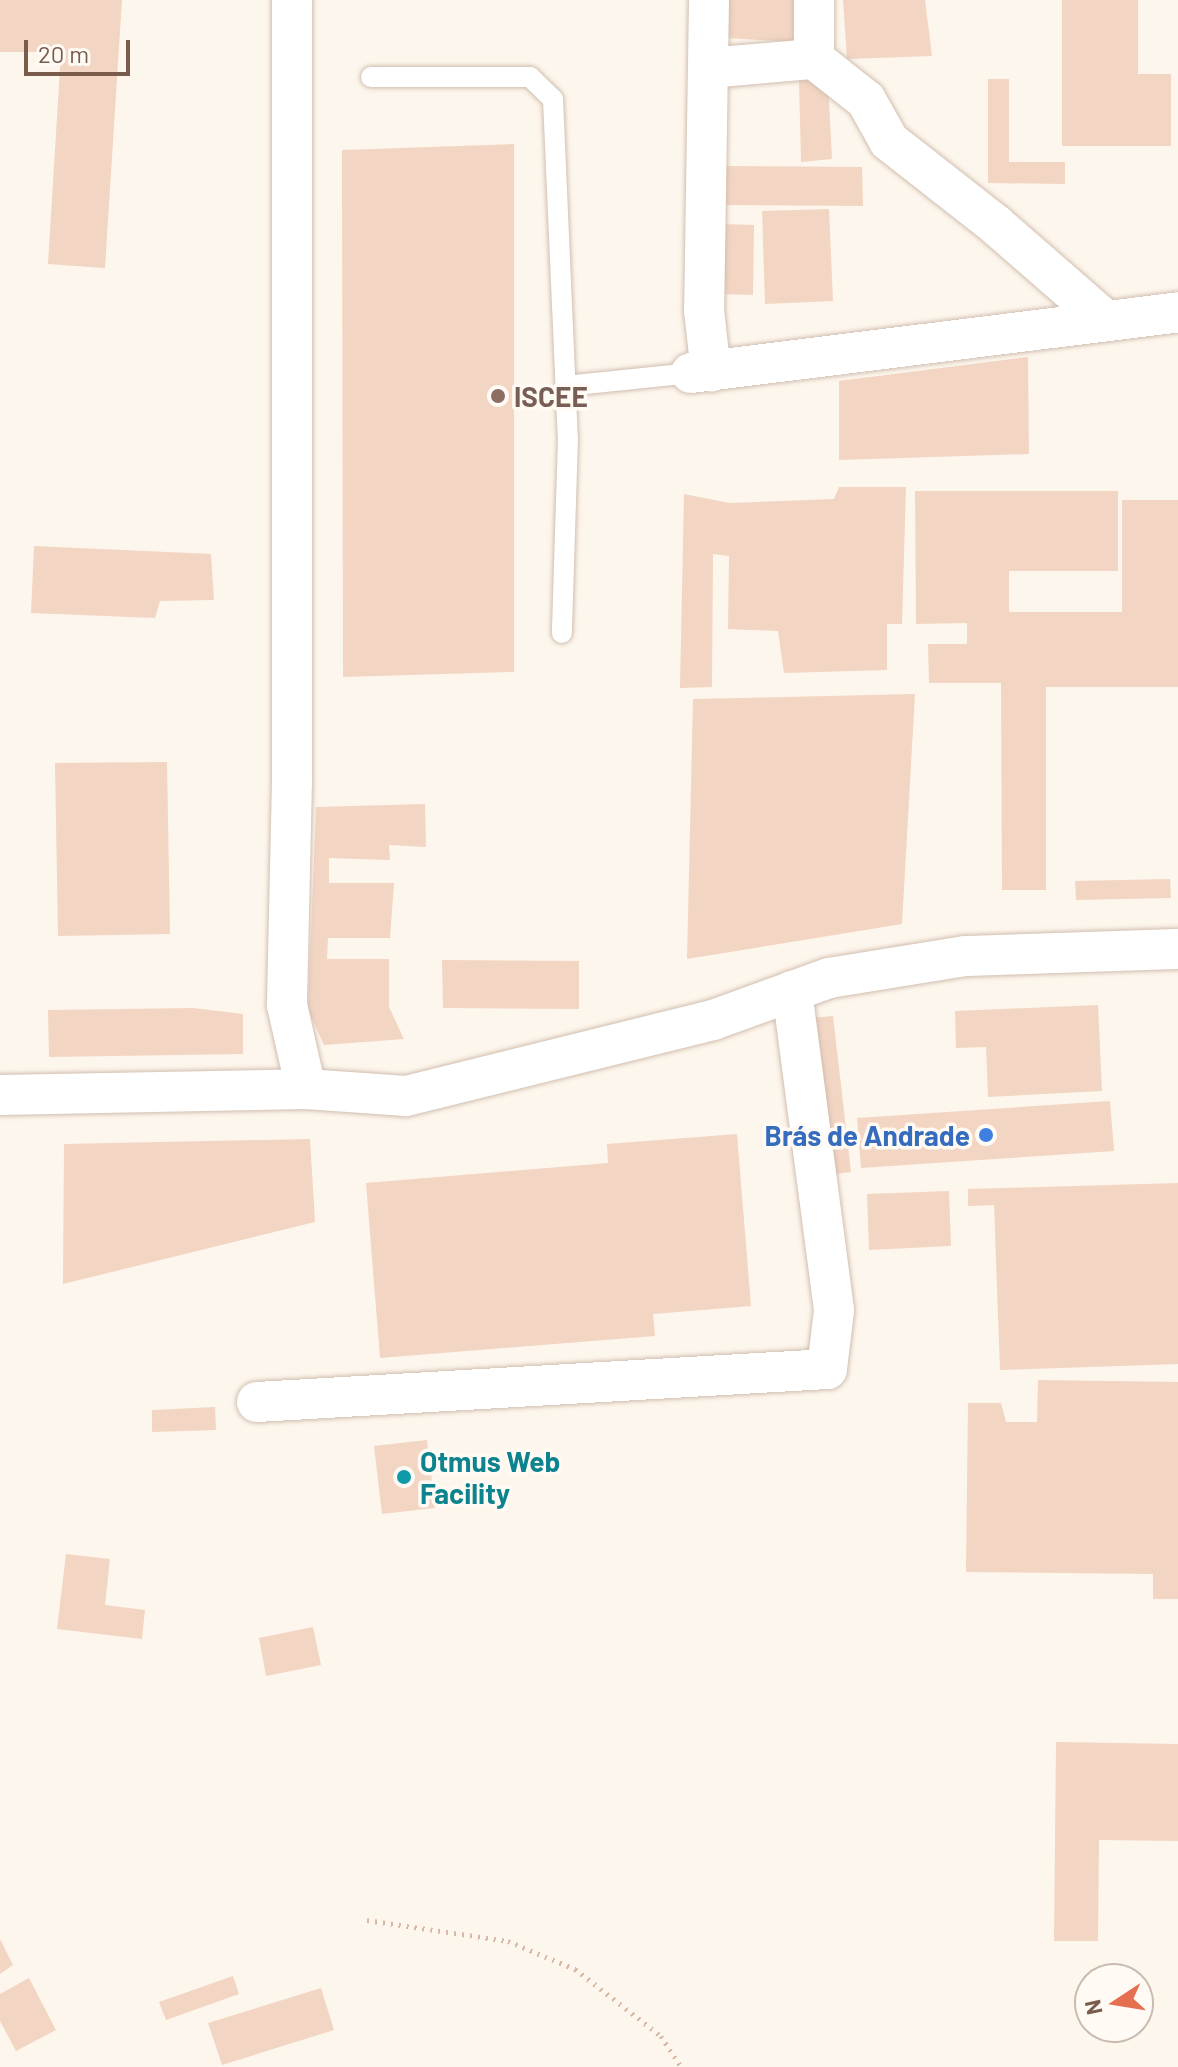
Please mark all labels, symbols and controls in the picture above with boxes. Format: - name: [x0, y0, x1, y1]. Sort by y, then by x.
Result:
- scale bar: [28, 24, 134, 74]
- text: 20 m: [38, 39, 89, 68]
- place label: ISCEE: [514, 379, 588, 413]
- marker: ISCEE: [489, 387, 507, 405]
- place label: Brás de Andrade: [765, 1118, 970, 1152]
- marker: Brás de Andrade: [977, 1126, 995, 1144]
- place label: Otmus Web Facility: [420, 1444, 560, 1510]
- marker: Otmus Web Facility: [395, 1468, 413, 1486]
- north arrow: [1074, 1963, 1154, 2043]
- text: N: [1078, 1998, 1107, 2017]

